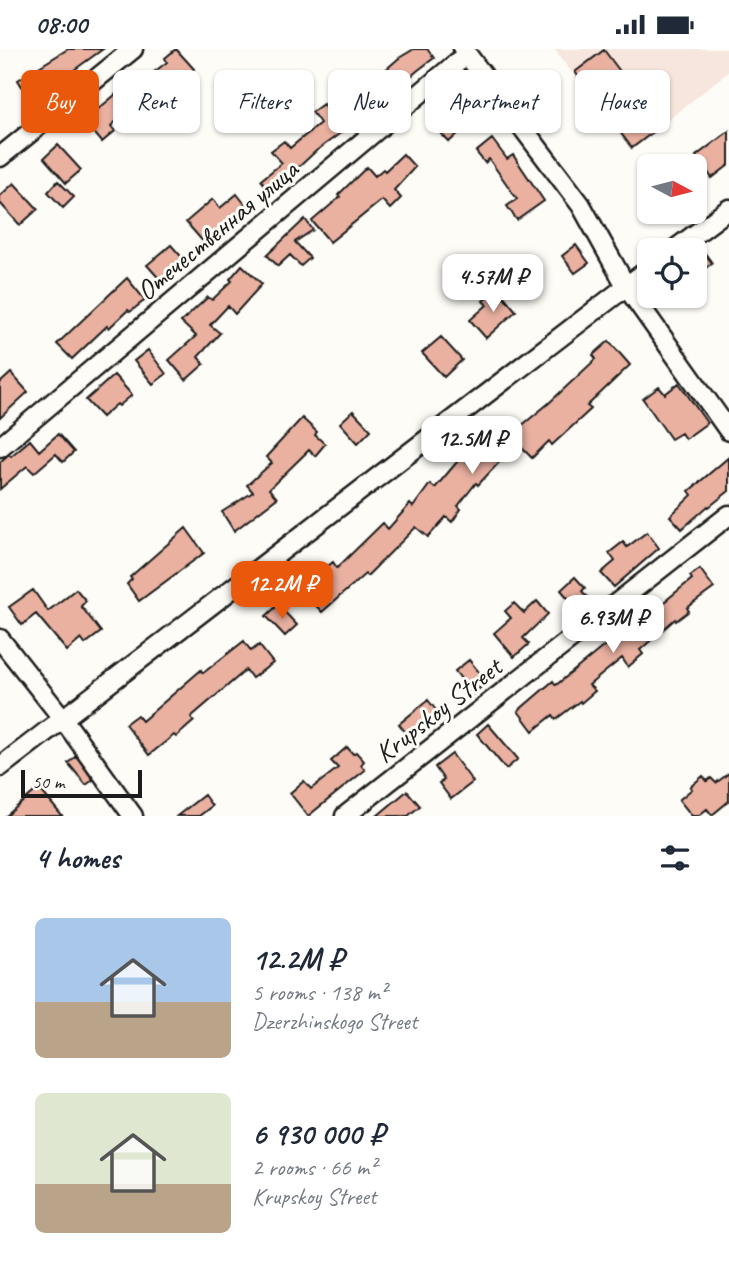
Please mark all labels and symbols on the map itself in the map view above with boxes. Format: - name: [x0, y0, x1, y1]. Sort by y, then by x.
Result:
- street label: Отечественная улица: [129, 151, 306, 308]
- north arrow: [637, 154, 707, 224]
- pin: 4.57M ₽: [428, 254, 558, 314]
- pin: 12.5M ₽: [407, 417, 537, 476]
- pin: 12.2M ₽: [217, 561, 347, 621]
- pin: 6.93M ₽: [548, 595, 678, 655]
- street label: Krupskoy Street: [368, 648, 511, 770]
- scale bar: [21, 767, 142, 799]

